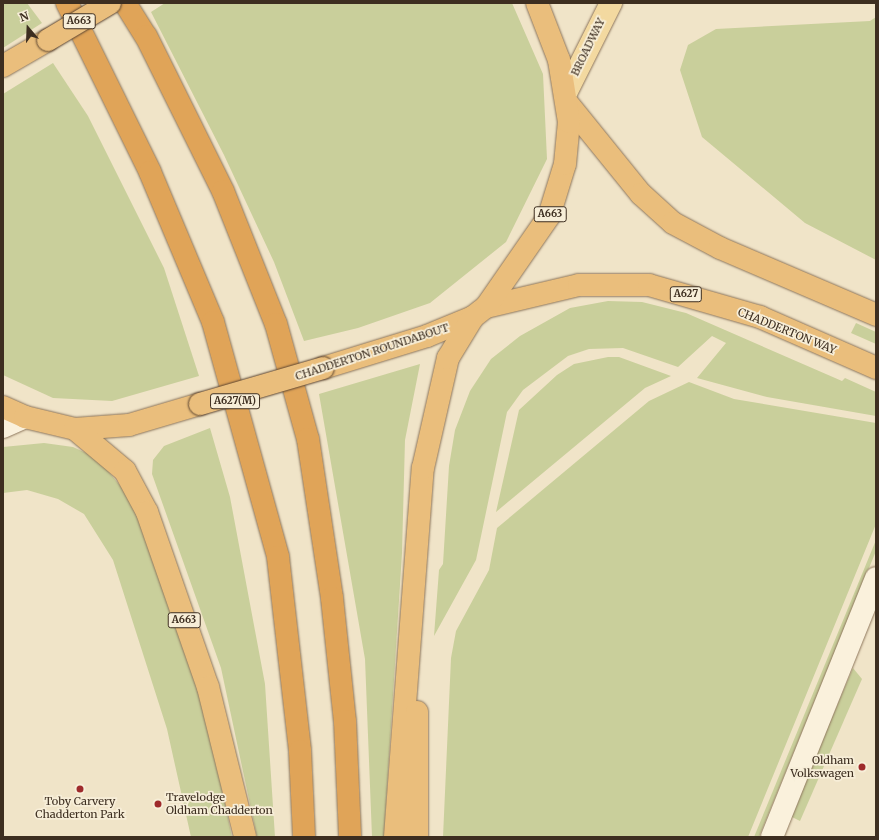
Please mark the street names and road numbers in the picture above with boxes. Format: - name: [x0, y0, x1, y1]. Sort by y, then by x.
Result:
- road number: A663: [62, 13, 96, 29]
- street label: BROADWAY: [568, 16, 608, 78]
- road number: A663: [533, 206, 567, 222]
- road number: A627: [669, 286, 703, 302]
- street label: CHADDERTON WAY: [736, 305, 838, 357]
- street label: CHADDERTON ROUNDABOUT: [294, 321, 450, 383]
- road number: A627(M): [210, 393, 260, 409]
- road number: A663: [167, 612, 201, 628]

